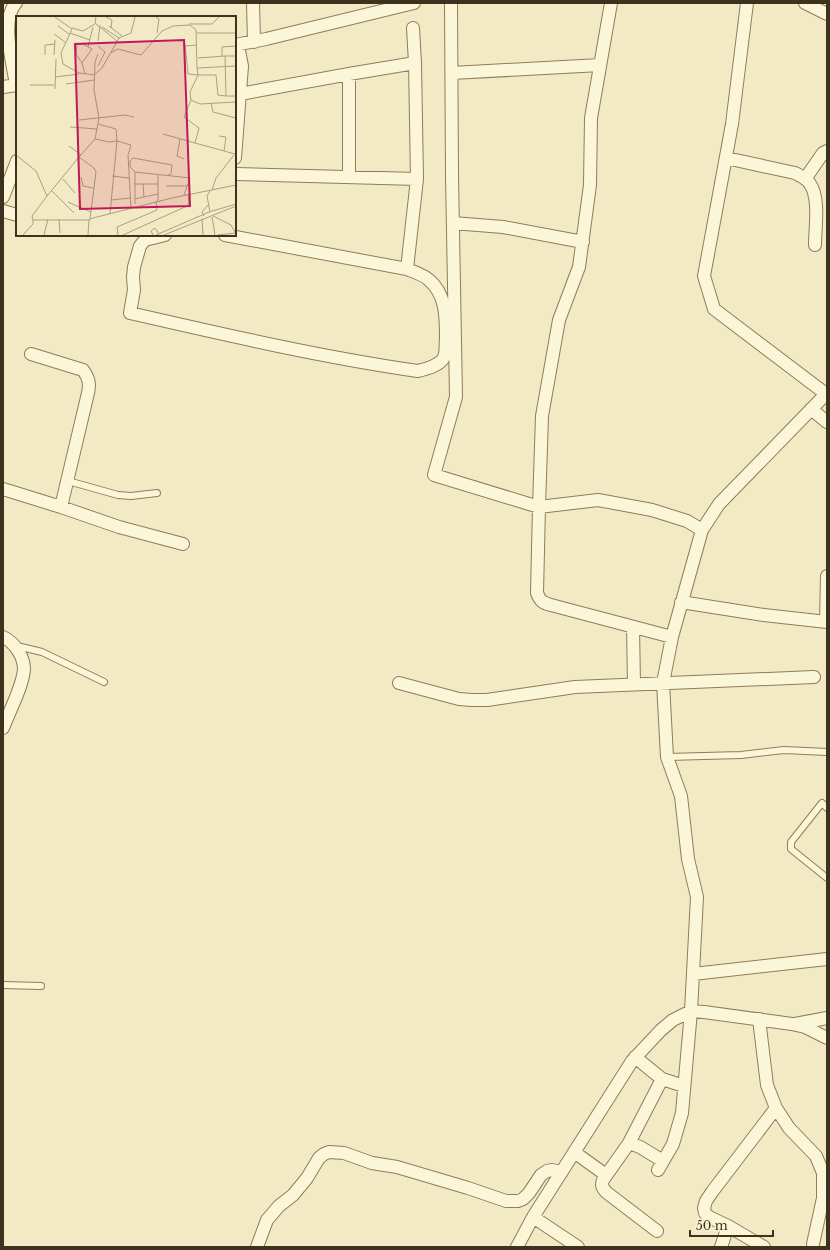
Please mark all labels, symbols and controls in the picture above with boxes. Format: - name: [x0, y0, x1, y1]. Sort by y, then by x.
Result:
- inset map: [16, 16, 236, 236]
- scale bar: [690, 1212, 773, 1238]
- text: 50 m: [696, 1218, 728, 1233]

